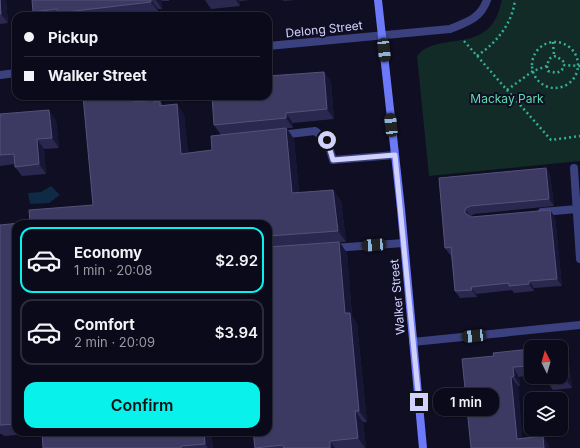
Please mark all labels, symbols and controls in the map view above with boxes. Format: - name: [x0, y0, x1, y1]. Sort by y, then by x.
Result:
- street label: Delong Street: [285, 17, 363, 41]
- text: Pickup: [48, 28, 98, 47]
- car: [377, 37, 391, 63]
- text: Walker Street: [48, 66, 147, 85]
- park label: Mackay Park: [470, 91, 544, 106]
- car: [384, 112, 398, 138]
- route start: [318, 131, 336, 149]
- car: [362, 238, 386, 252]
- icon: car: [26, 242, 62, 278]
- text: Economy: [74, 243, 142, 262]
- text: $2.92: [215, 251, 258, 270]
- street label: Walker Street: [386, 258, 408, 335]
- text: 1 min · 20:08: [74, 262, 152, 278]
- icon: car: [26, 314, 62, 350]
- text: Comfort: [74, 315, 135, 334]
- text: $3.94: [215, 323, 258, 342]
- car: [461, 329, 487, 343]
- text: 2 min · 20:09: [74, 334, 155, 350]
- north arrow: [524, 340, 568, 384]
- map controls: [524, 340, 568, 436]
- button: Confirm: [24, 382, 260, 428]
- callout: 1 min: [433, 388, 499, 416]
- button: layers: [524, 392, 568, 436]
- route end: [410, 393, 428, 411]
- text: 1 min: [450, 394, 482, 410]

